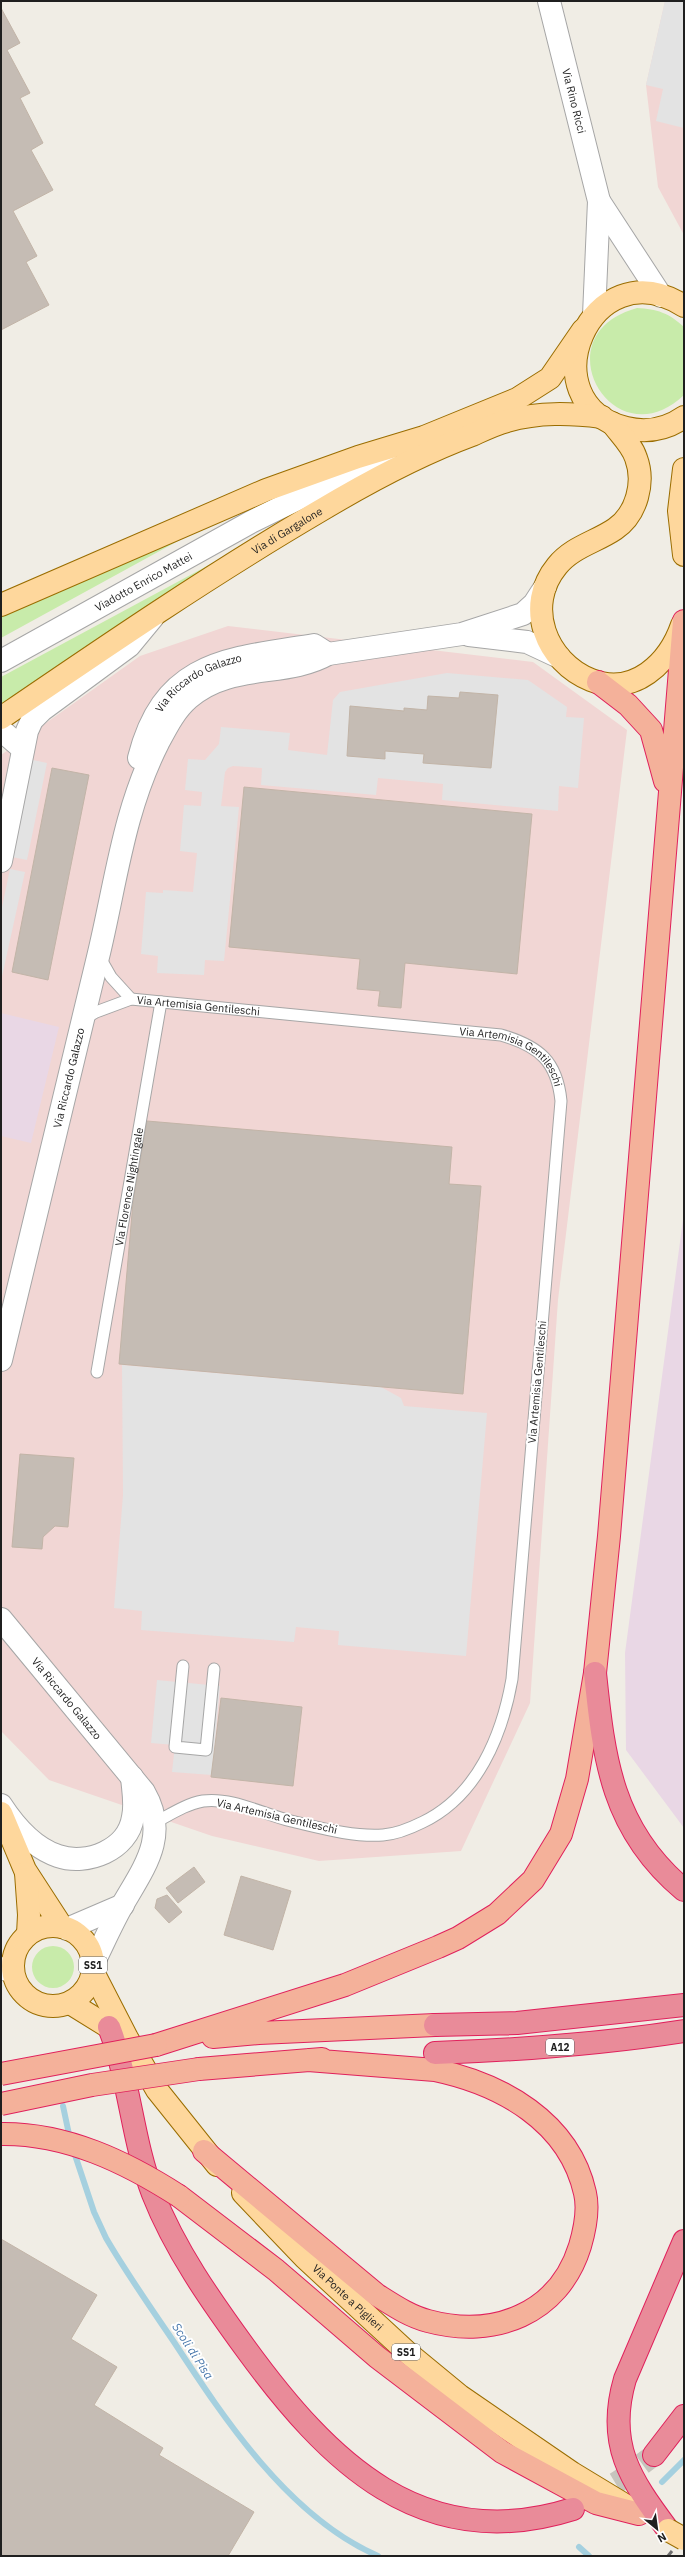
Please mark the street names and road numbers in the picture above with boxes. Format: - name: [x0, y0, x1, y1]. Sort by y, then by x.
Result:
- street label: Via Rino Ricci: [559, 67, 589, 135]
- street label: Via di Gargalone: [249, 504, 325, 557]
- street label: Viadotto Enrico Mattei: [92, 549, 195, 614]
- street label: Via Riccardo Galazzo: [152, 651, 243, 715]
- street label: Via Artemisia Gentileschi: [136, 993, 261, 1019]
- street label: Via Artemisia Gentileschi: [459, 1024, 565, 1088]
- street label: Via Riccardo Galazzo: [50, 1027, 87, 1129]
- street label: Via Florence Nightingale: [112, 1127, 146, 1247]
- street label: Via Artemisia Gentileschi: [525, 1320, 549, 1444]
- street label: Via Riccardo Galazzo: [29, 1654, 105, 1742]
- street label: Via Artemisia Gentileschi: [215, 1795, 339, 1837]
- road number: SS1: [79, 1957, 107, 1973]
- road number: A12: [546, 2039, 574, 2055]
- street label: Via Ponte a Piglieri: [309, 2261, 386, 2334]
- road number: SS1: [392, 2344, 420, 2360]

